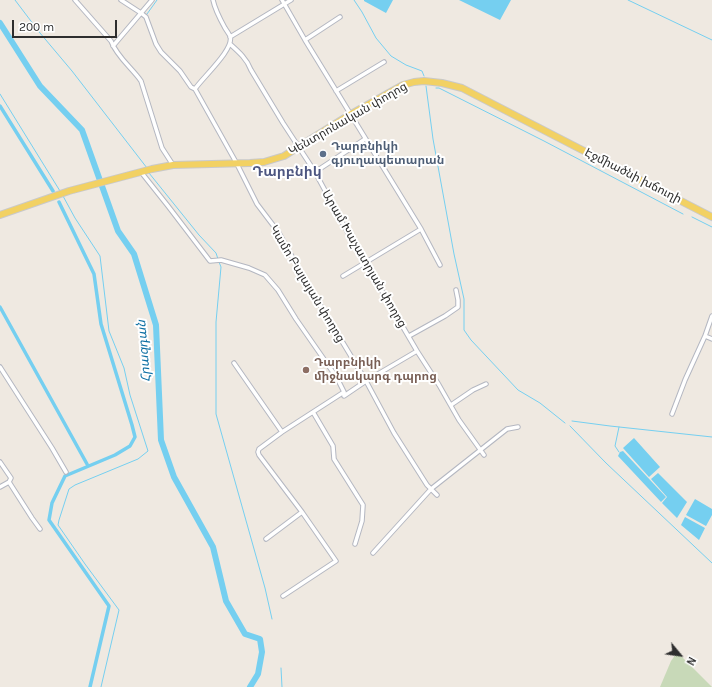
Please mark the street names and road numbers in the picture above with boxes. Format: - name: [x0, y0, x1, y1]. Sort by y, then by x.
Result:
- street label: Կենտրոնական փողոց: [286, 79, 410, 159]
- street label: Էջմիածնի խճուղի: [582, 145, 684, 207]
- street label: Արամ Խաչատրյան փողոց: [319, 188, 409, 330]
- street label: Կամո Բալայան փողոց: [266, 223, 348, 345]

